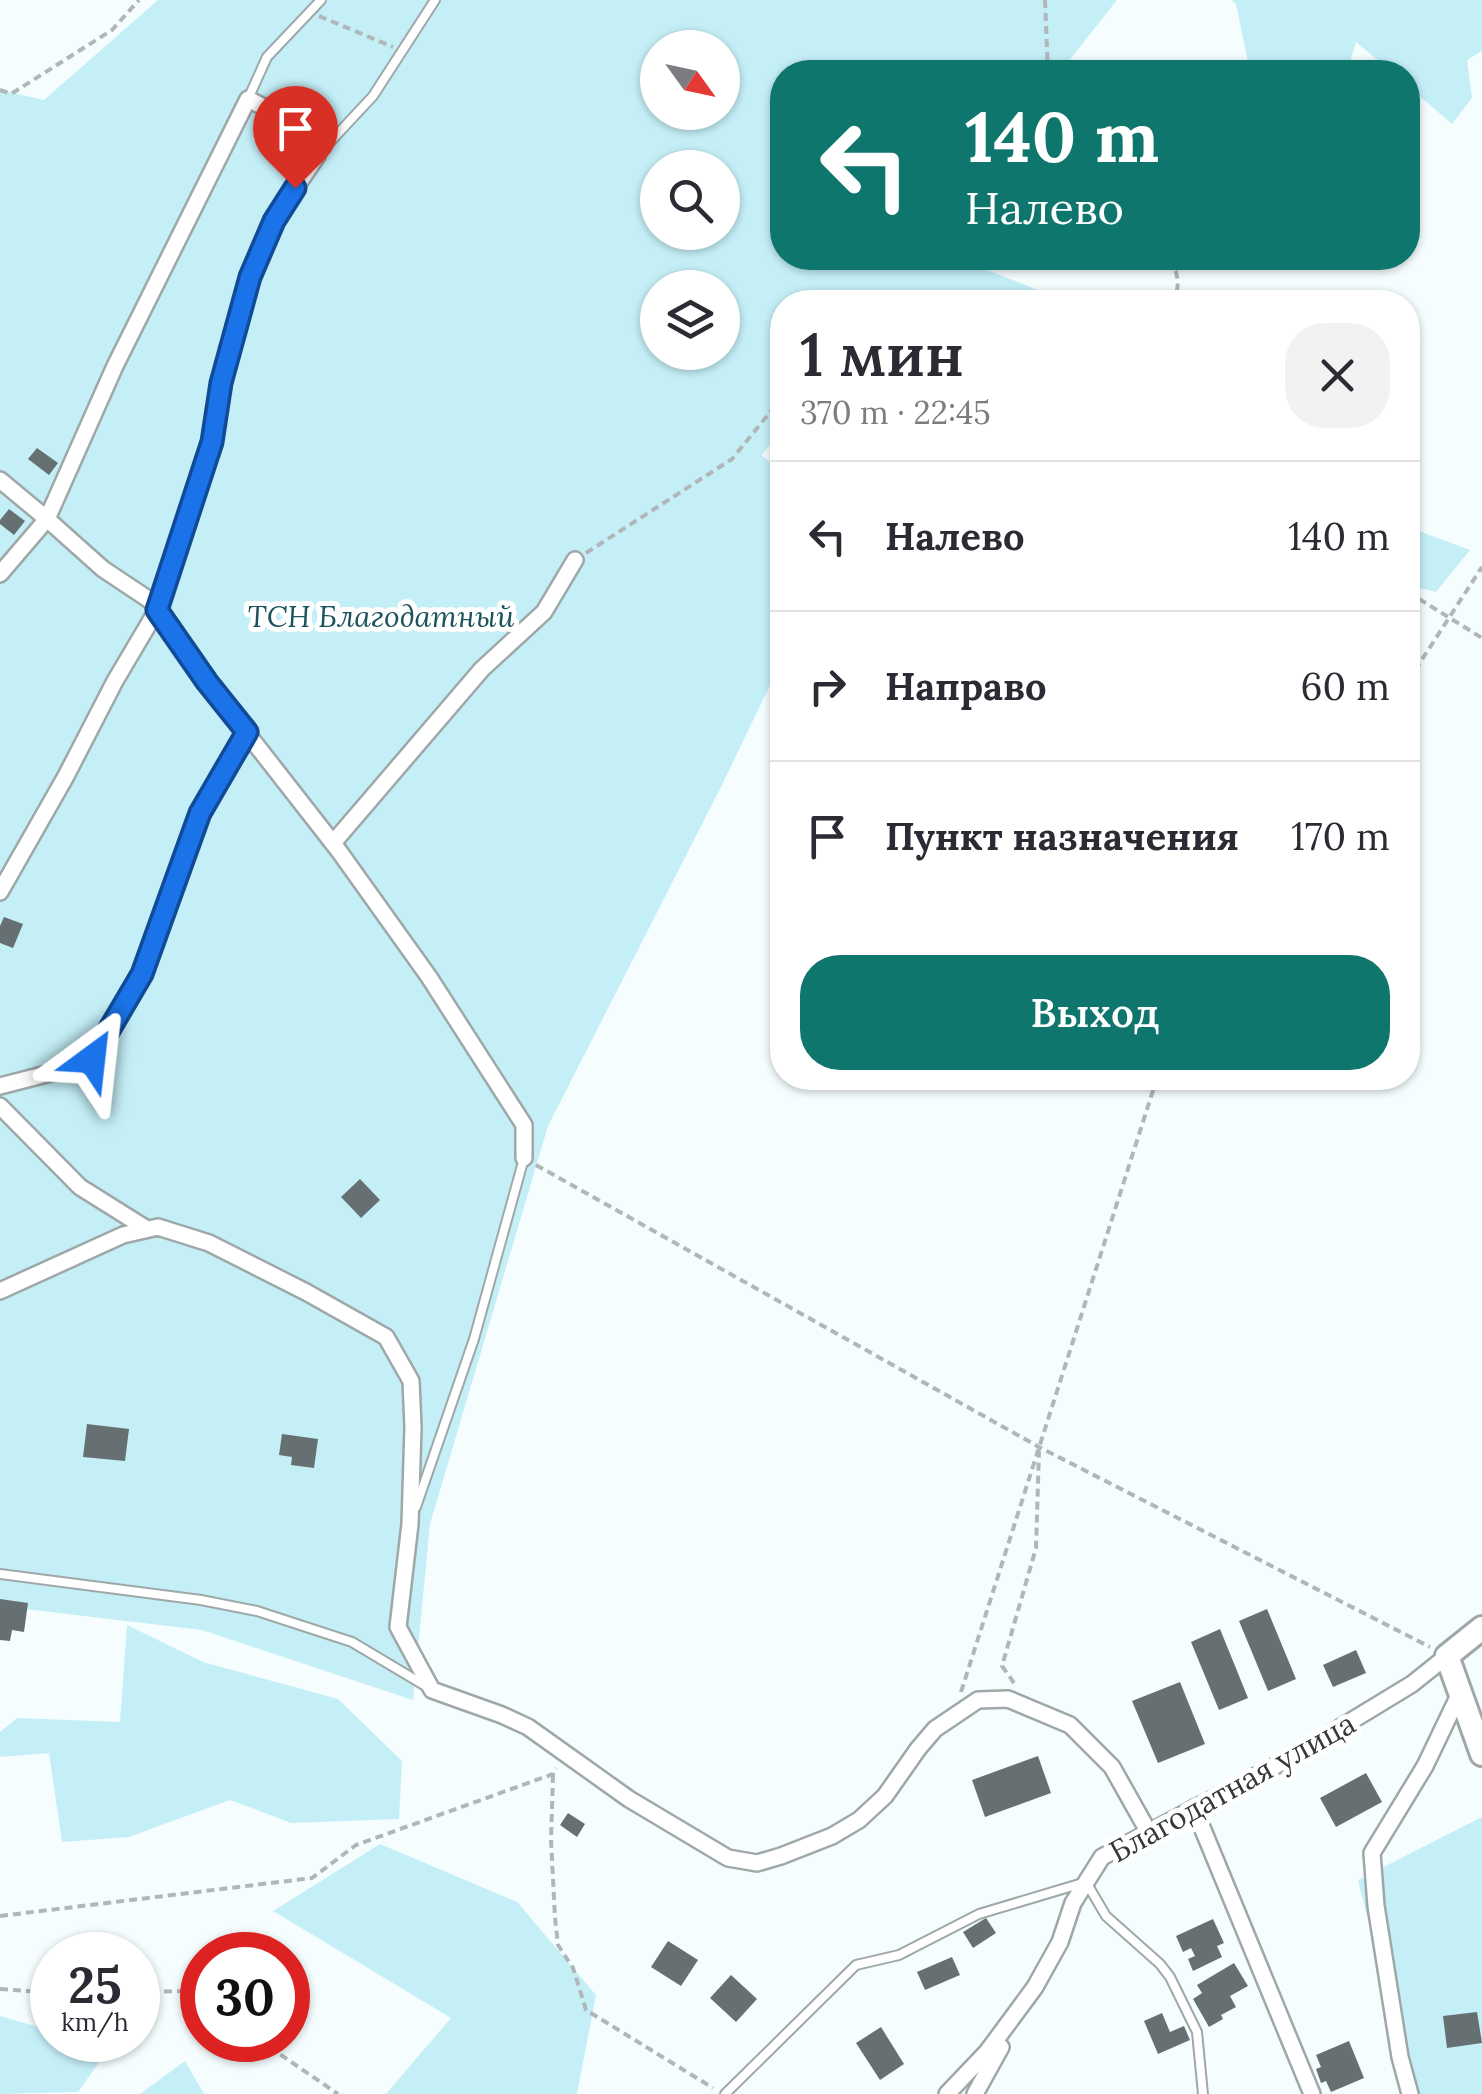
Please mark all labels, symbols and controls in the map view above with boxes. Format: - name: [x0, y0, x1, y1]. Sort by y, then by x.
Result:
- north arrow: [640, 30, 740, 130]
- map controls: [640, 30, 740, 370]
- pin: [253, 86, 338, 189]
- text: 140 m: [965, 92, 1159, 181]
- icon: left: [800, 100, 930, 230]
- icon: arrive: [268, 101, 323, 156]
- button: search: [640, 150, 740, 250]
- text: Налево: [965, 179, 1124, 236]
- button: layers: [640, 270, 740, 370]
- text: 1 мин: [800, 316, 964, 392]
- button: close: [1285, 323, 1390, 428]
- text: 370 m · 22:45: [800, 392, 991, 433]
- icon: left: [800, 509, 855, 564]
- text: Налево: [885, 512, 1025, 560]
- text: 140 m: [1288, 512, 1390, 560]
- park label: ТСН Благодатный: [248, 597, 515, 635]
- icon: right: [800, 659, 855, 714]
- text: Направо: [885, 662, 1047, 710]
- text: 60 m: [1300, 662, 1390, 710]
- icon: arrive: [800, 809, 855, 864]
- text: Пункт назначения: [885, 812, 1239, 860]
- text: 170 m: [1291, 812, 1390, 860]
- button: Выход: [800, 955, 1390, 1070]
- position arrow: [40, 1007, 144, 1111]
- street label: Благодатная улица: [1102, 1704, 1362, 1871]
- speed limit sign: 30: [180, 1932, 310, 2062]
- text: 25: [68, 1953, 122, 2017]
- text: km/h: [61, 2006, 129, 2038]

